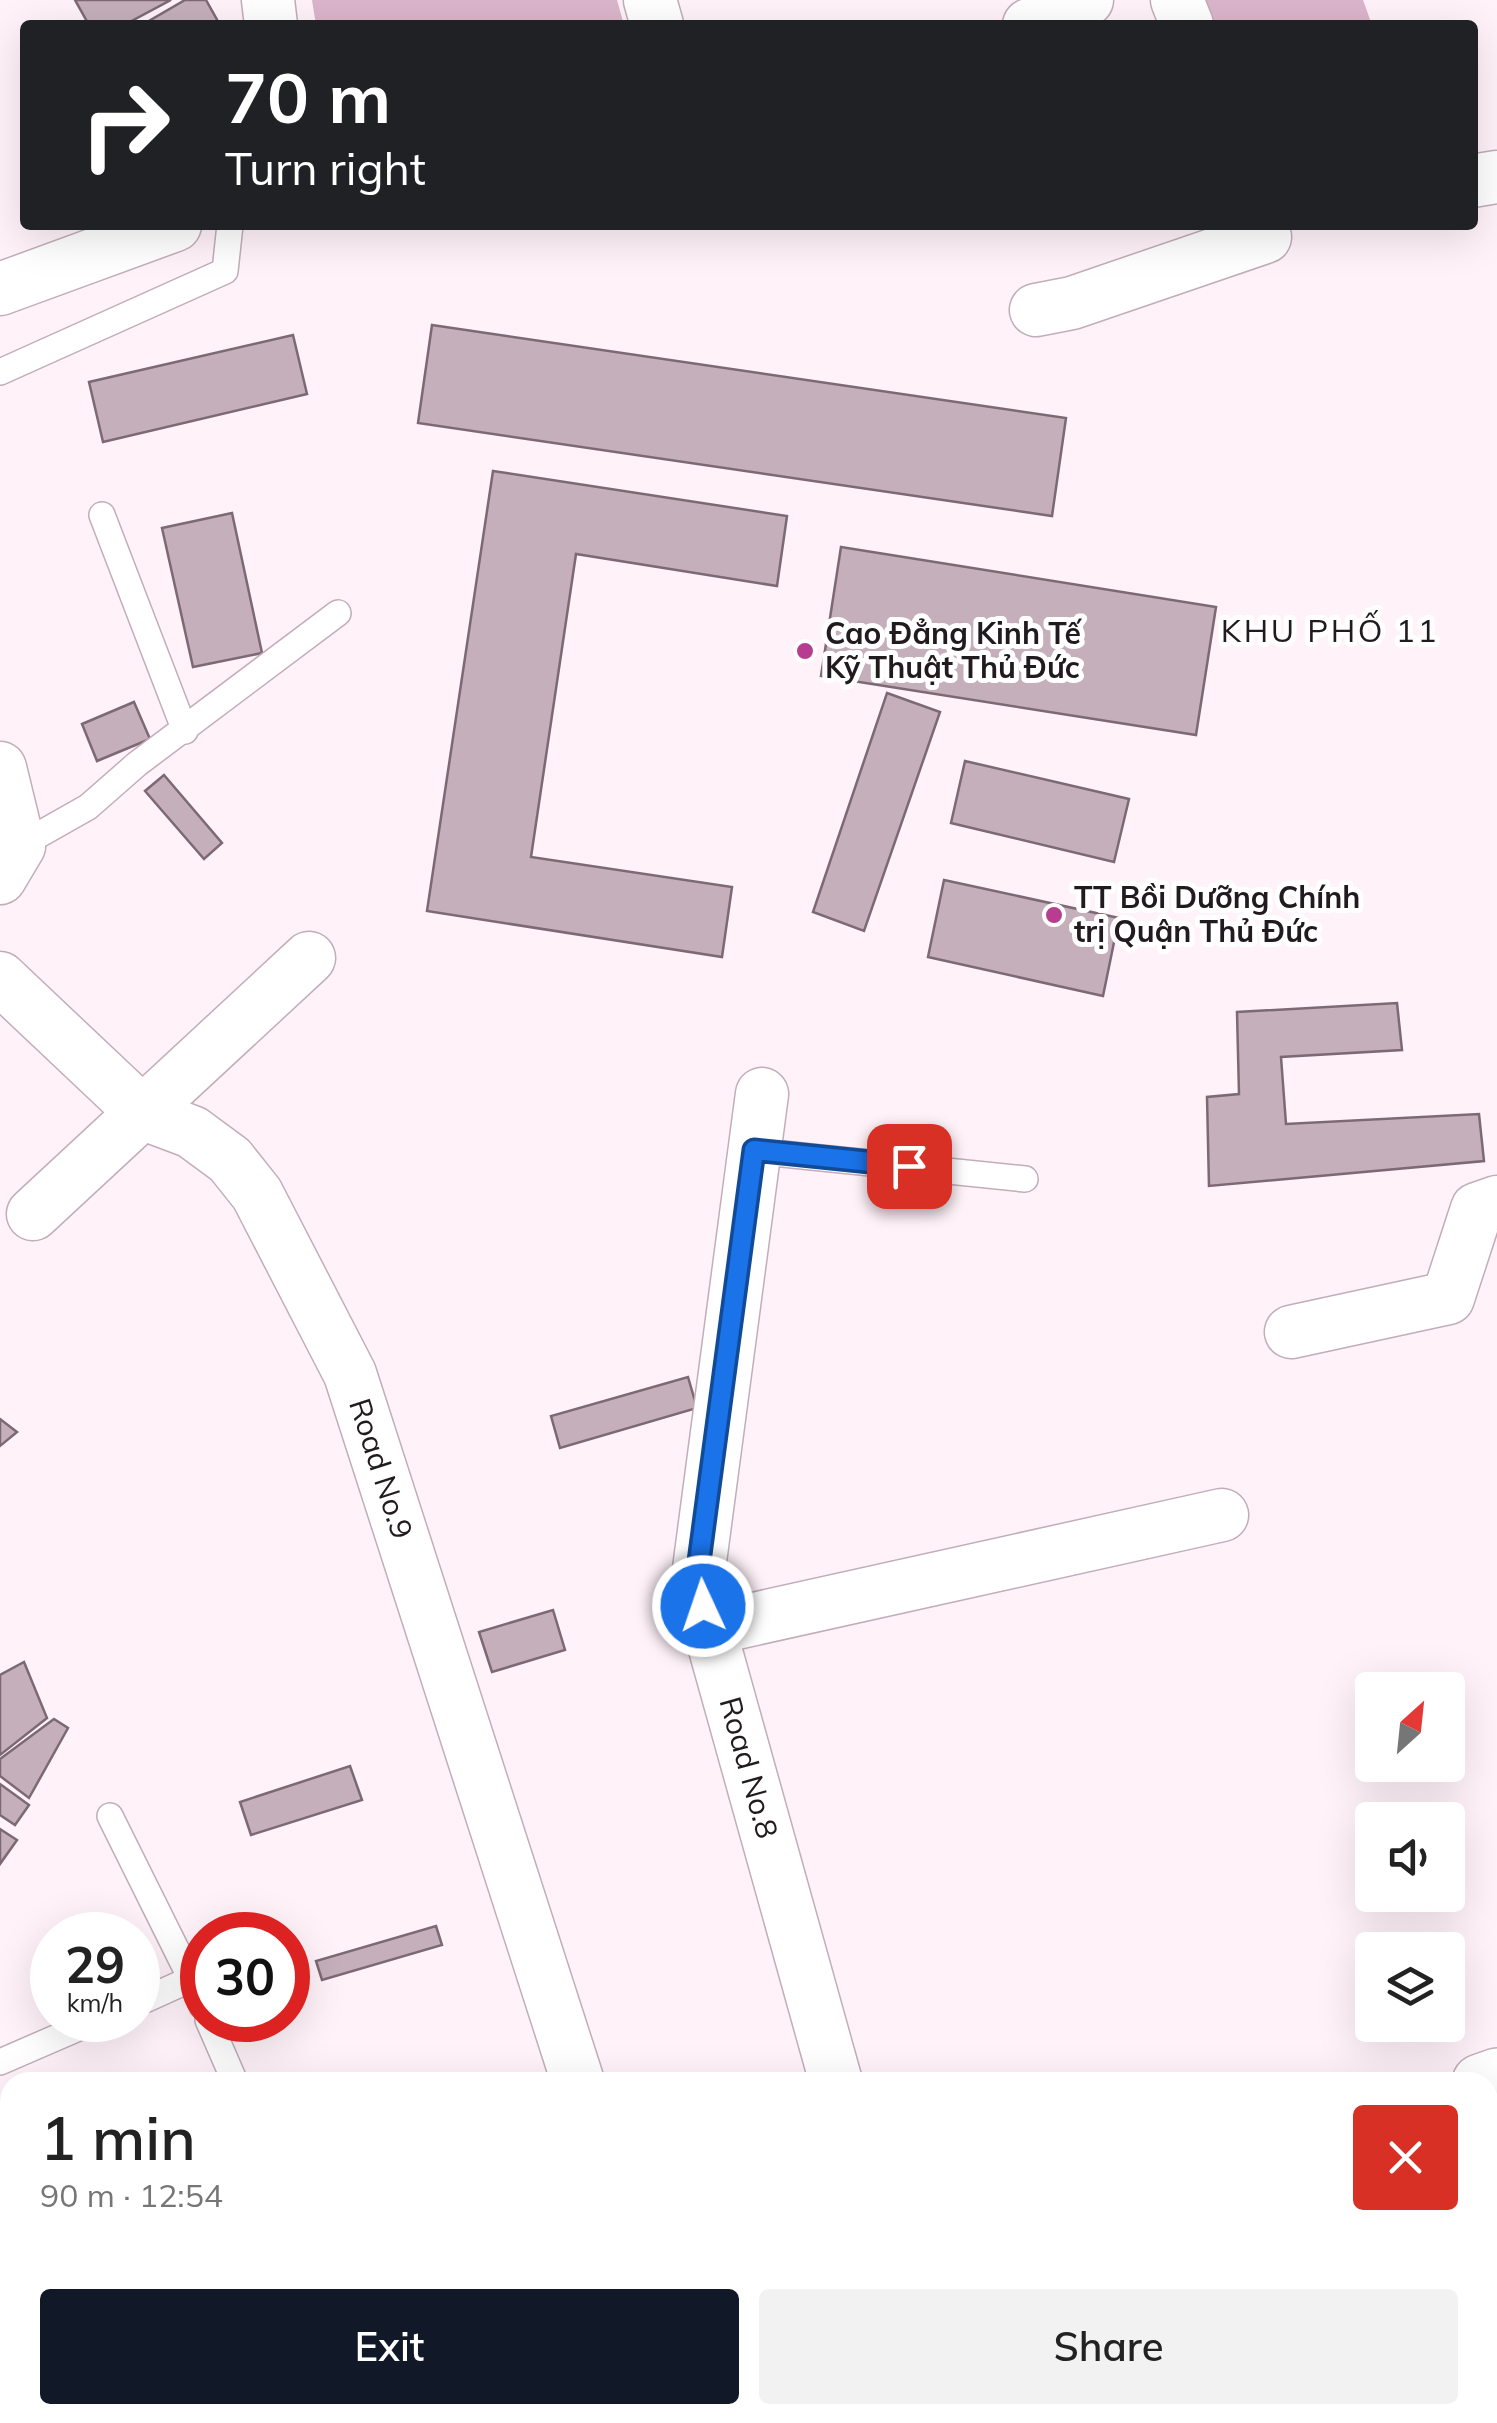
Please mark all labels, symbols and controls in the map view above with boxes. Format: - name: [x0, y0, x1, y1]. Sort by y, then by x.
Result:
- text: 70 m: [225, 53, 391, 141]
- icon: right: [60, 60, 190, 190]
- text: Turn right: [225, 140, 426, 196]
- district label: KHU PHỐ 11: [1221, 610, 1439, 650]
- place label: Cao Đẳng Kinh Tế Kỹ Thuật Thủ Đức: [825, 614, 1082, 686]
- marker: Cao Đẳng Kinh Tế Kỹ Thuật Thủ Đức: [794, 640, 816, 662]
- place label: TT Bồi Dưỡng Chính trị Quận Thủ Đức: [1074, 878, 1360, 950]
- marker: TT Bồi Dưỡng Chính trị Quận Thủ Đức: [1043, 904, 1065, 926]
- pin: [867, 1124, 952, 1209]
- icon: arrive: [882, 1139, 937, 1194]
- street label: Road No.9: [341, 1393, 422, 1543]
- position arrow: [651, 1554, 755, 1658]
- north arrow: [1355, 1672, 1465, 1782]
- map controls: [1355, 1672, 1465, 2042]
- street label: Road No.8: [711, 1692, 787, 1842]
- button: sound: [1355, 1802, 1465, 1912]
- speed limit sign: 30: [180, 1912, 310, 2042]
- button: layers: [1355, 1932, 1465, 2042]
- text: 29: [65, 1933, 125, 1996]
- text: km/h: [67, 1987, 123, 2018]
- text: 1 min: [40, 2100, 196, 2175]
- button: close: [1353, 2105, 1458, 2210]
- text: 90 m · 12:54: [40, 2175, 223, 2215]
- button: Exit: [40, 2289, 739, 2404]
- button: Share: [759, 2289, 1458, 2404]

